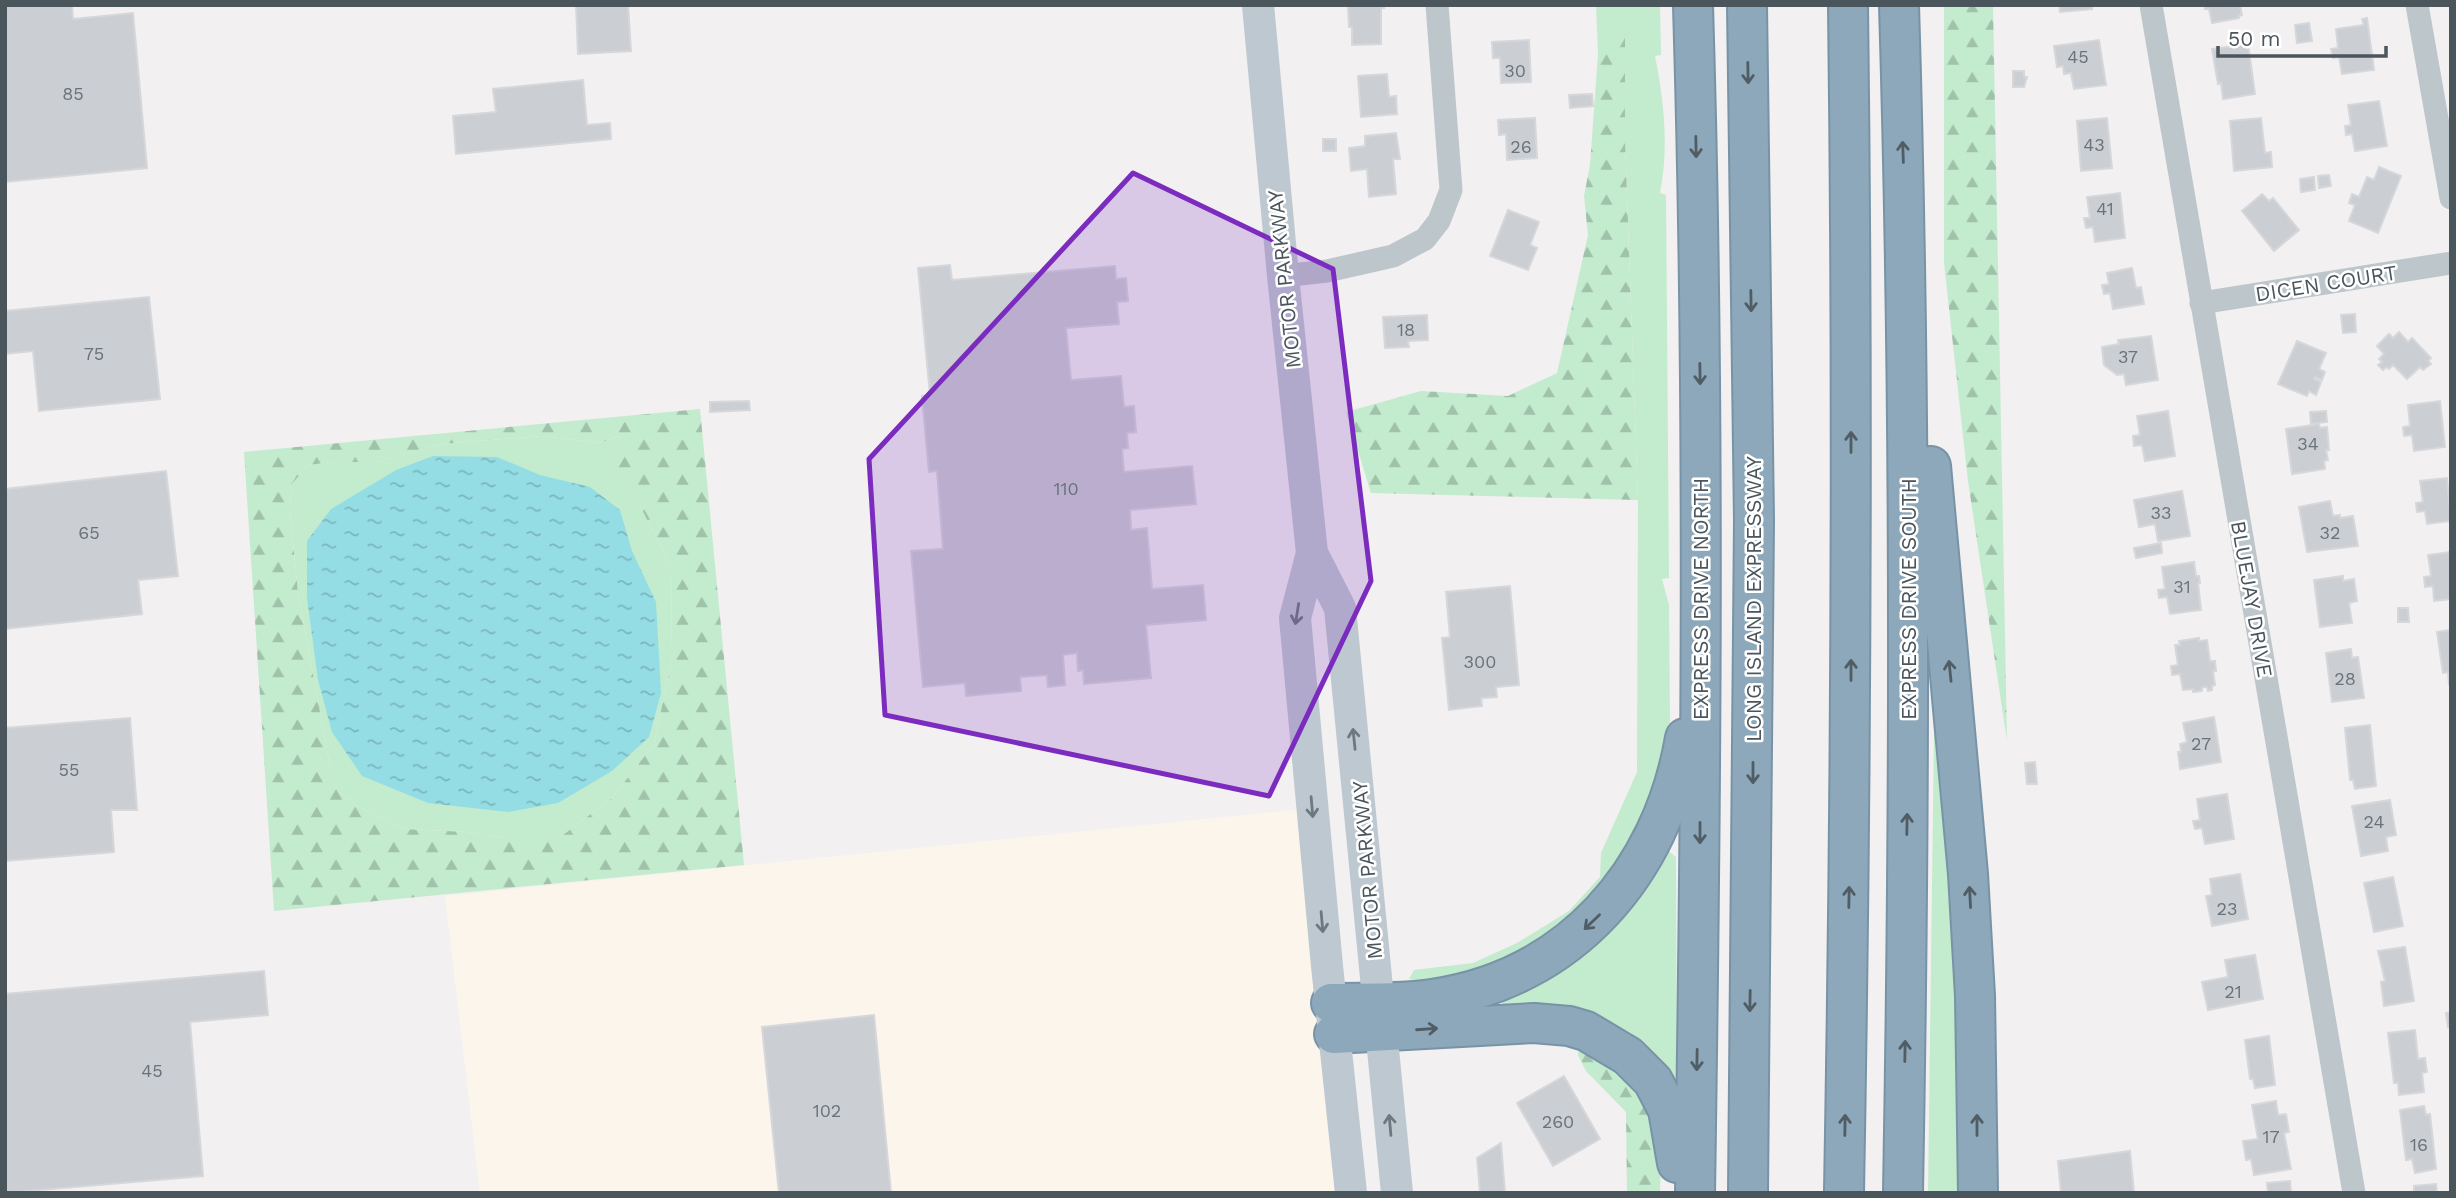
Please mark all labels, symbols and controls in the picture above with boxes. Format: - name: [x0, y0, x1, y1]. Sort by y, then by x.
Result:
- scale bar: [2218, 14, 2386, 58]
- text: 50 m: [2228, 26, 2280, 51]
- house number: 45: [2067, 46, 2089, 67]
- house number: 30: [1504, 60, 1526, 81]
- one-way arrow: [1741, 62, 1755, 85]
- house number: 85: [62, 83, 84, 104]
- house number: 43: [2083, 134, 2105, 155]
- one-way arrow: [1689, 135, 1703, 158]
- house number: 26: [1510, 136, 1532, 157]
- one-way arrow: [1897, 141, 1910, 164]
- street label: MOTOR PARKWAY: [1262, 188, 1306, 370]
- house number: 41: [2096, 198, 2114, 219]
- street label: DICEN COURT: [2253, 259, 2399, 307]
- one-way arrow: [1744, 289, 1758, 312]
- house number: 18: [1397, 319, 1415, 340]
- house number: 75: [84, 343, 104, 364]
- house number: 37: [2118, 346, 2138, 367]
- one-way arrow: [1693, 363, 1706, 386]
- one-way arrow: [1844, 431, 1858, 454]
- house number: 34: [2297, 433, 2319, 454]
- street label: LONG ISLAND EXPRESSWAY: [1741, 456, 1766, 742]
- house number: 110: [1053, 478, 1079, 499]
- street label: EXPRESS DRIVE NORTH: [1688, 478, 1713, 720]
- street label: EXPRESS DRIVE SOUTH: [1896, 478, 1921, 720]
- house number: 33: [2151, 502, 2172, 523]
- street label: BLUEJAY DRIVE: [2226, 519, 2278, 679]
- house number: 65: [78, 522, 100, 543]
- house number: 32: [2320, 522, 2341, 543]
- house number: 31: [2173, 576, 2191, 597]
- one-way arrow: [1291, 602, 1304, 625]
- house number: 300: [1464, 651, 1496, 672]
- one-way arrow: [1844, 658, 1858, 681]
- one-way arrow: [1943, 660, 1956, 682]
- house number: 28: [2334, 668, 2356, 689]
- one-way arrow: [1347, 728, 1360, 751]
- house number: 27: [2191, 733, 2211, 754]
- house number: 55: [59, 759, 79, 780]
- one-way arrow: [1746, 762, 1759, 785]
- street label: MOTOR PARKWAY: [1347, 780, 1387, 960]
- one-way arrow: [1305, 795, 1318, 818]
- house number: 24: [2364, 811, 2384, 832]
- one-way arrow: [1901, 812, 1914, 835]
- one-way arrow: [1693, 821, 1707, 844]
- one-way arrow: [1842, 886, 1856, 909]
- one-way arrow: [1963, 886, 1976, 909]
- house number: 23: [2217, 898, 2238, 919]
- one-way arrow: [1316, 910, 1329, 933]
- one-way arrow: [1583, 914, 1600, 931]
- house number: 21: [2224, 981, 2242, 1002]
- one-way arrow: [1743, 989, 1757, 1012]
- one-way arrow: [1415, 1022, 1437, 1035]
- one-way arrow: [1898, 1040, 1912, 1063]
- one-way arrow: [1690, 1049, 1704, 1072]
- house number: 45: [141, 1060, 163, 1081]
- house number: 102: [813, 1100, 841, 1121]
- house number: 260: [1542, 1111, 1574, 1132]
- one-way arrow: [1838, 1113, 1852, 1136]
- one-way arrow: [1970, 1113, 1984, 1136]
- one-way arrow: [1383, 1114, 1396, 1137]
- house number: 17: [2262, 1126, 2280, 1147]
- house number: 16: [2410, 1134, 2428, 1155]

